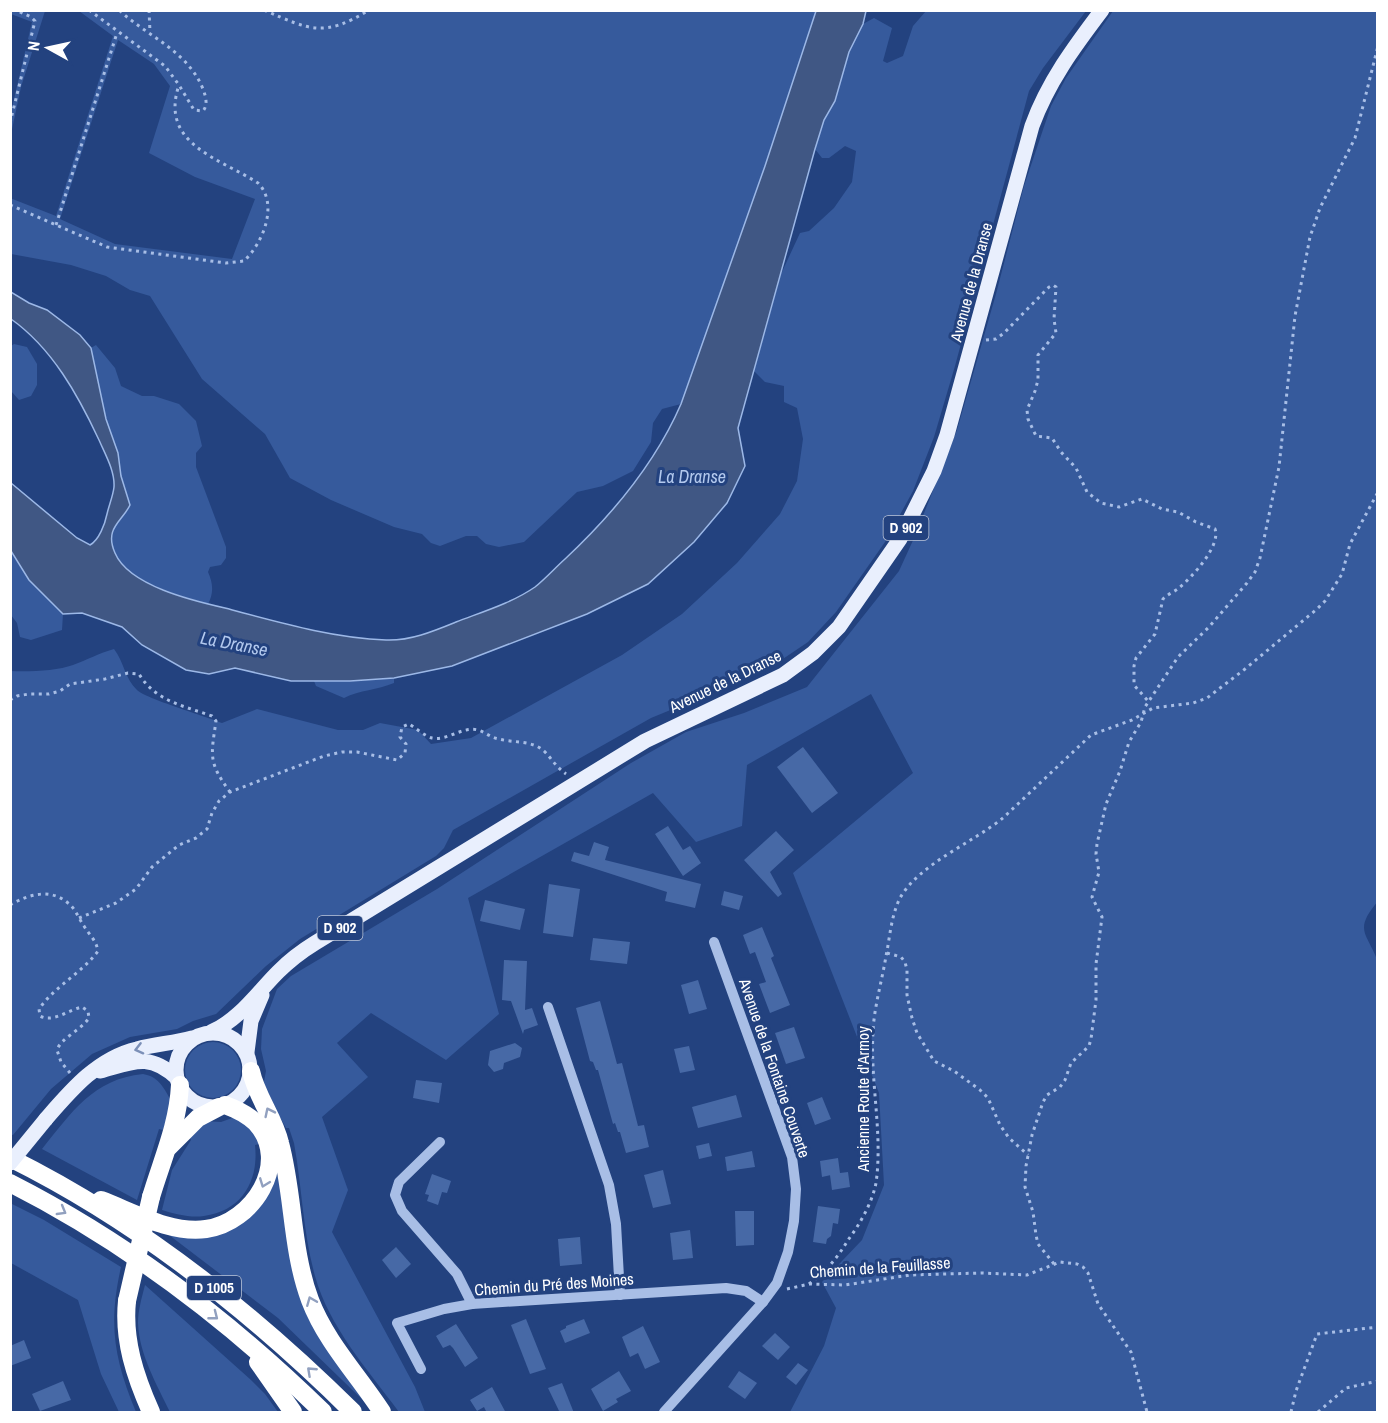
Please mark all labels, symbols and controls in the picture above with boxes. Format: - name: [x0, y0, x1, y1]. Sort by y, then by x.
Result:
- north arrow: [18, 18, 78, 78]
- text: N: [22, 40, 45, 52]
- street label: Avenue de la Dranse: [944, 220, 997, 345]
- water label: La Dranse: [658, 464, 726, 489]
- road number: D 902: [884, 516, 928, 540]
- water label: La Dranse: [198, 625, 270, 662]
- street label: Avenue de la Dranse: [664, 644, 785, 718]
- road number: D 902: [318, 916, 362, 940]
- street label: Avenue de la Fontaine Couverte: [734, 975, 816, 1160]
- street label: Ancienne Route d'Armoy: [852, 1026, 874, 1173]
- one-way arrow: [134, 1041, 144, 1054]
- one-way arrow: [264, 1108, 276, 1119]
- one-way arrow: [259, 1177, 272, 1188]
- one-way arrow: [56, 1204, 66, 1215]
- street label: Chemin de la Feuillasse: [809, 1251, 951, 1283]
- street label: Chemin du Pré des Moines: [474, 1267, 634, 1301]
- road number: D 1005: [187, 1276, 241, 1300]
- one-way arrow: [306, 1297, 318, 1308]
- one-way arrow: [207, 1308, 218, 1319]
- one-way arrow: [307, 1368, 318, 1379]

